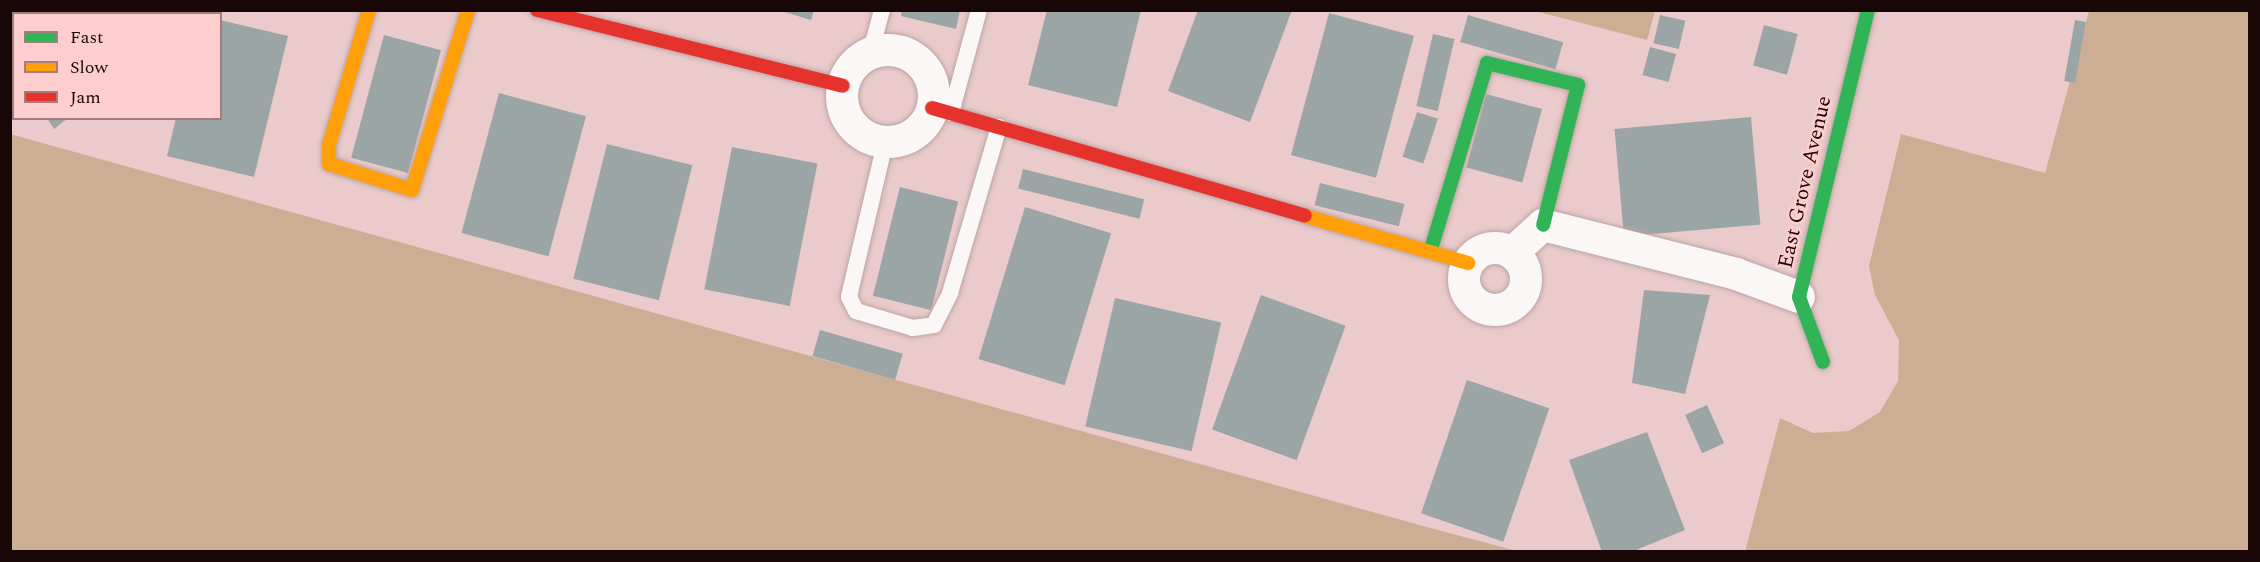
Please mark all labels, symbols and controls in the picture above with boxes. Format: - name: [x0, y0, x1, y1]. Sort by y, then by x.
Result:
- legend: [12, 12, 222, 120]
- text: Fast: [70, 24, 103, 51]
- text: Slow: [70, 54, 108, 81]
- text: Jam: [70, 84, 101, 111]
- street label: East Grove Avenue: [1773, 93, 1837, 271]

